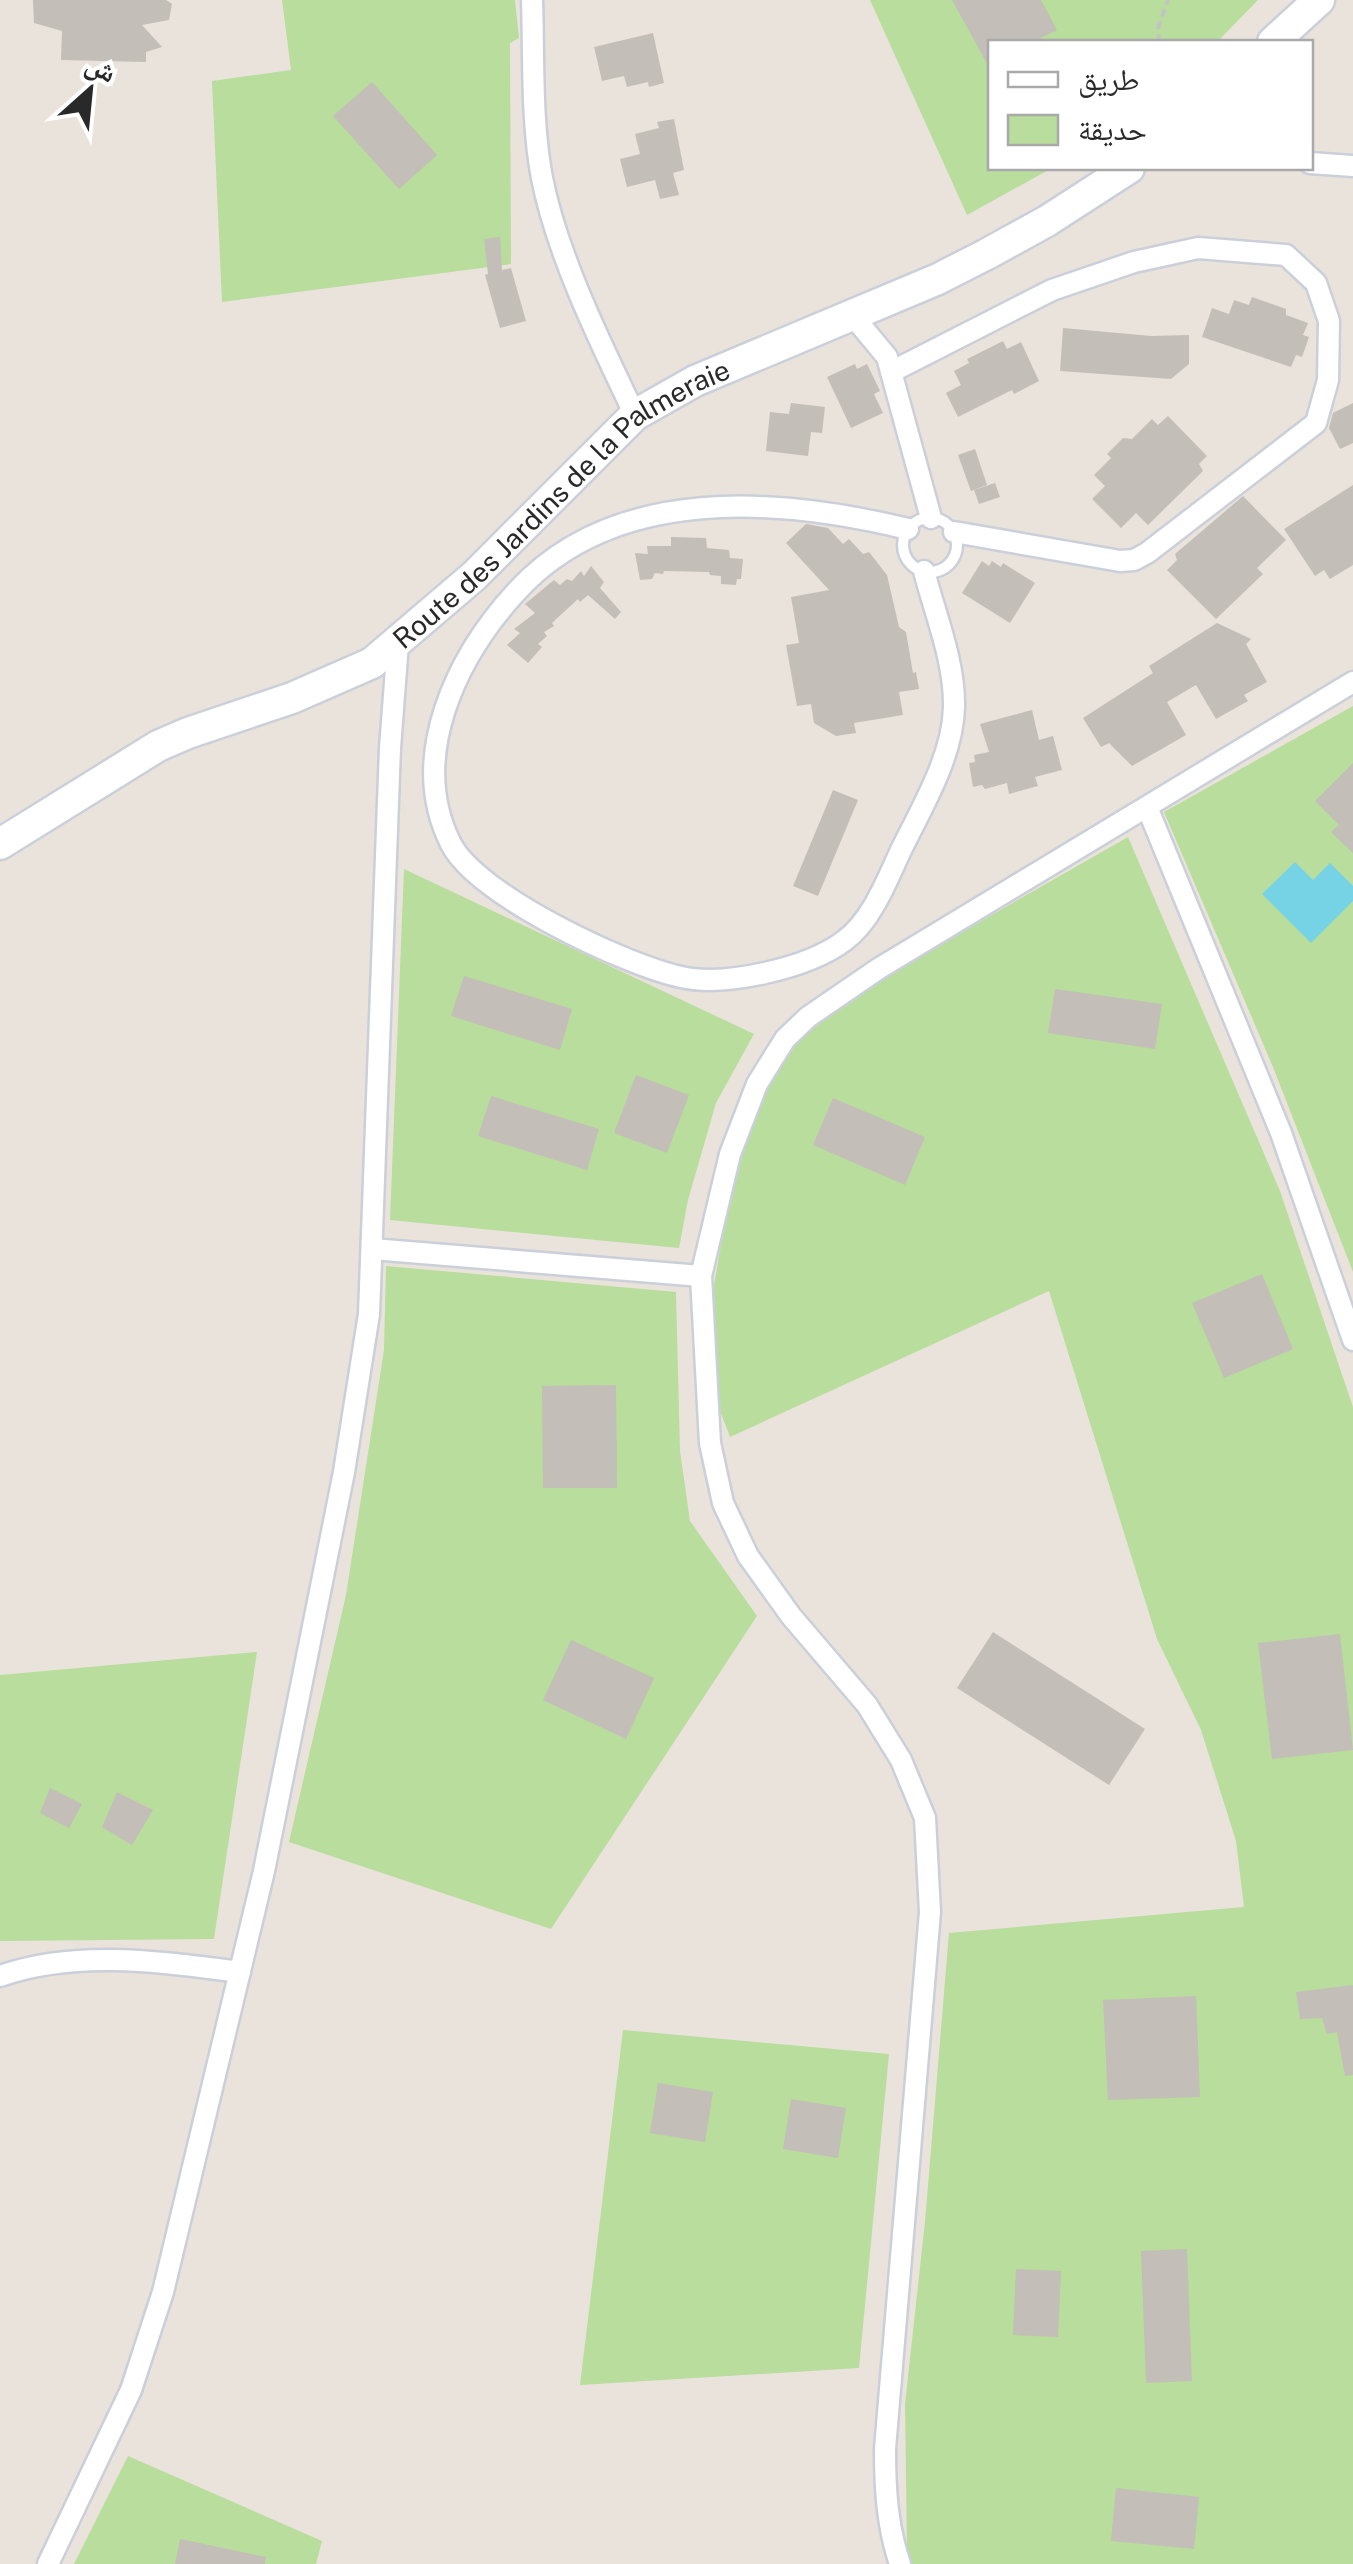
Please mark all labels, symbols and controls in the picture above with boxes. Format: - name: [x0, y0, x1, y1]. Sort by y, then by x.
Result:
- north arrow: [40, 40, 140, 140]
- legend: [988, 40, 1313, 170]
- text: ش: [80, 46, 122, 90]
- text: طريق: [1078, 61, 1139, 98]
- text: حديقة: [1078, 111, 1147, 147]
- street label: Route des Jardins de la Palmeraie: [386, 352, 734, 655]

